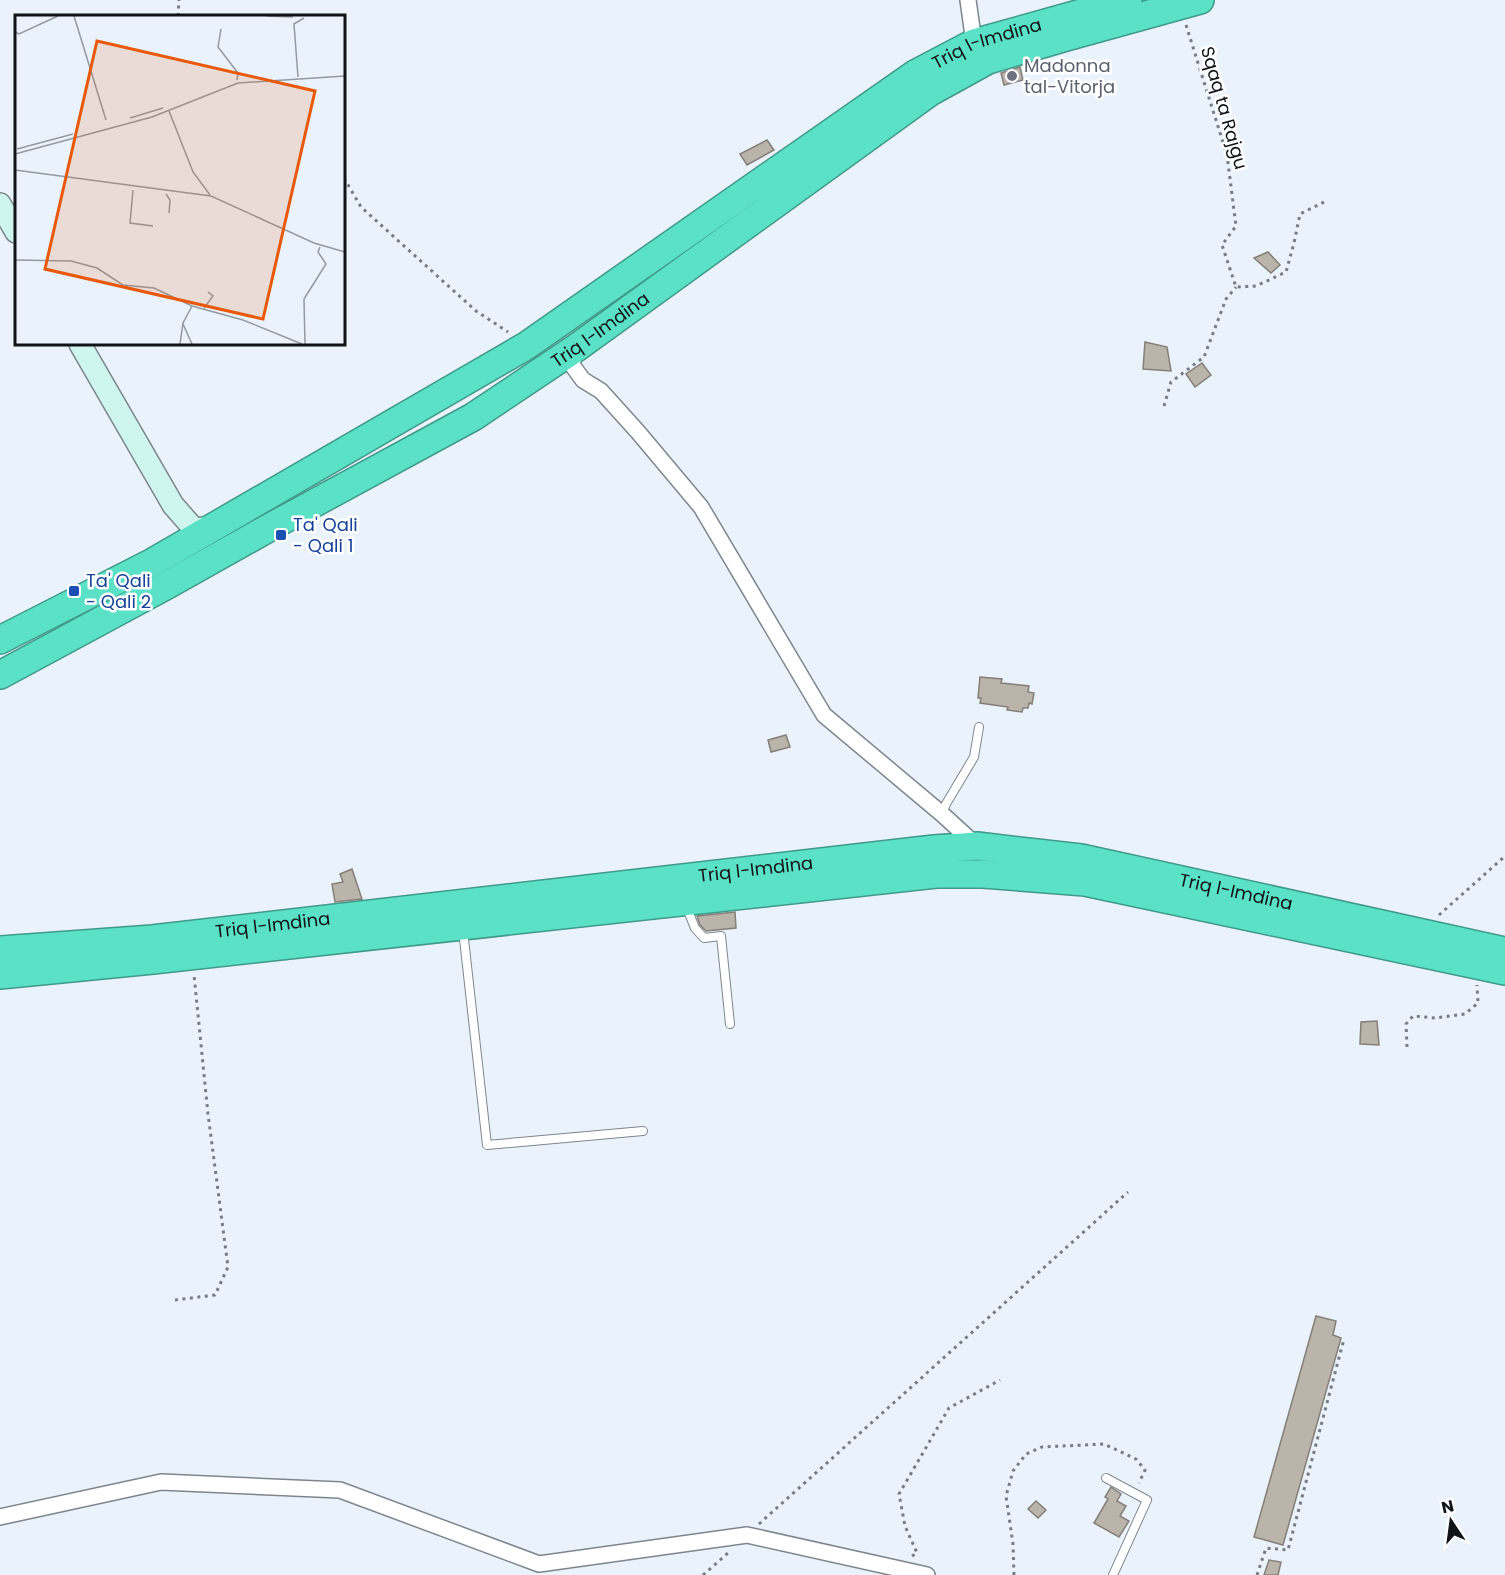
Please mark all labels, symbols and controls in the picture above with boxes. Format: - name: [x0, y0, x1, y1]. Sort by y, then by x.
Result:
- street label: Triq l-Imdina: [927, 12, 1044, 75]
- inset map: [15, 15, 345, 345]
- street label: Sqaq ta Rajgu: [1195, 44, 1254, 172]
- place label: Madonna tal-Vitorja: [1024, 53, 1115, 99]
- marker: Madonna tal-Vitorja: [1005, 69, 1019, 83]
- street label: Triq l-Imdina: [546, 286, 654, 373]
- place label: Ta' Qali - Qali 1: [293, 512, 358, 558]
- marker: Ta' Qali - Qali 1: [274, 528, 288, 542]
- place label: Ta' Qali - Qali 2: [86, 568, 151, 614]
- marker: Ta' Qali - Qali 2: [67, 584, 81, 598]
- street label: Triq l-Imdina: [697, 850, 814, 888]
- street label: Triq l-Imdina: [1177, 867, 1295, 916]
- street label: Triq l-Imdina: [214, 906, 332, 944]
- north arrow: [1421, 1491, 1481, 1551]
- text: N: [1439, 1494, 1456, 1519]

